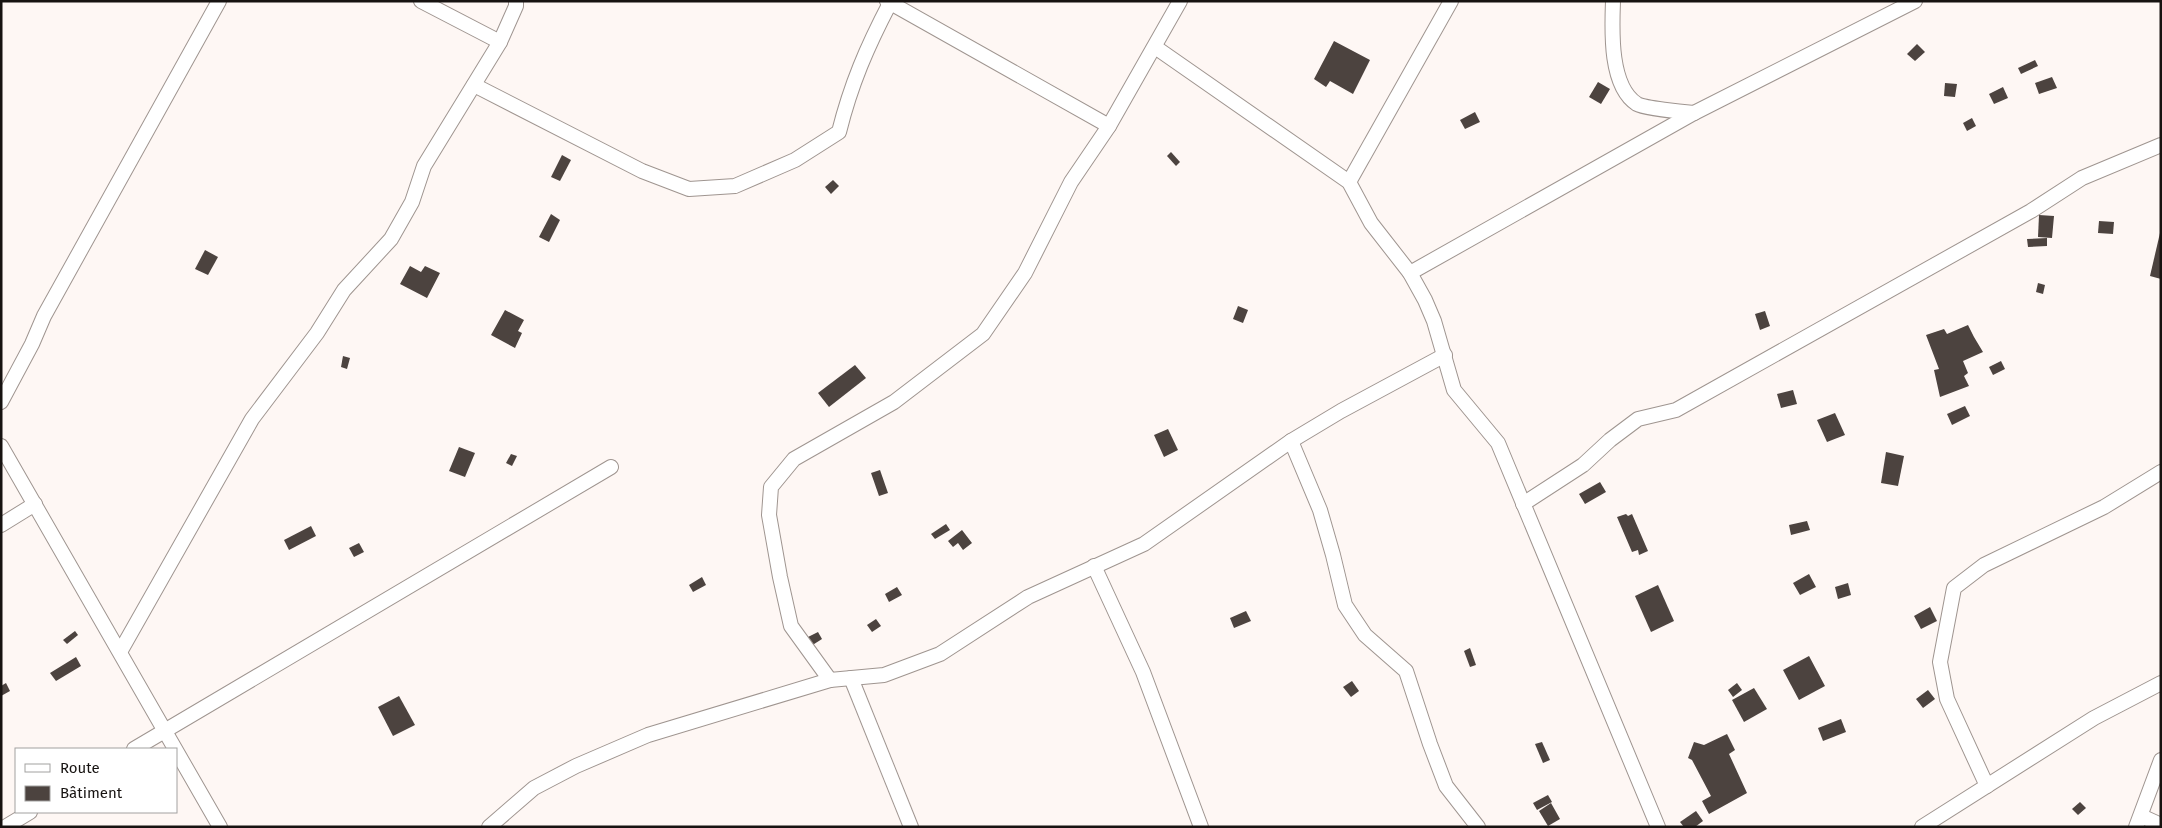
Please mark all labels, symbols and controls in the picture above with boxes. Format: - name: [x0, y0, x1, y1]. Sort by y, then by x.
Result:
- legend: [15, 748, 178, 813]
- text: Route: [60, 759, 100, 777]
- text: Bâtiment: [60, 784, 123, 802]

